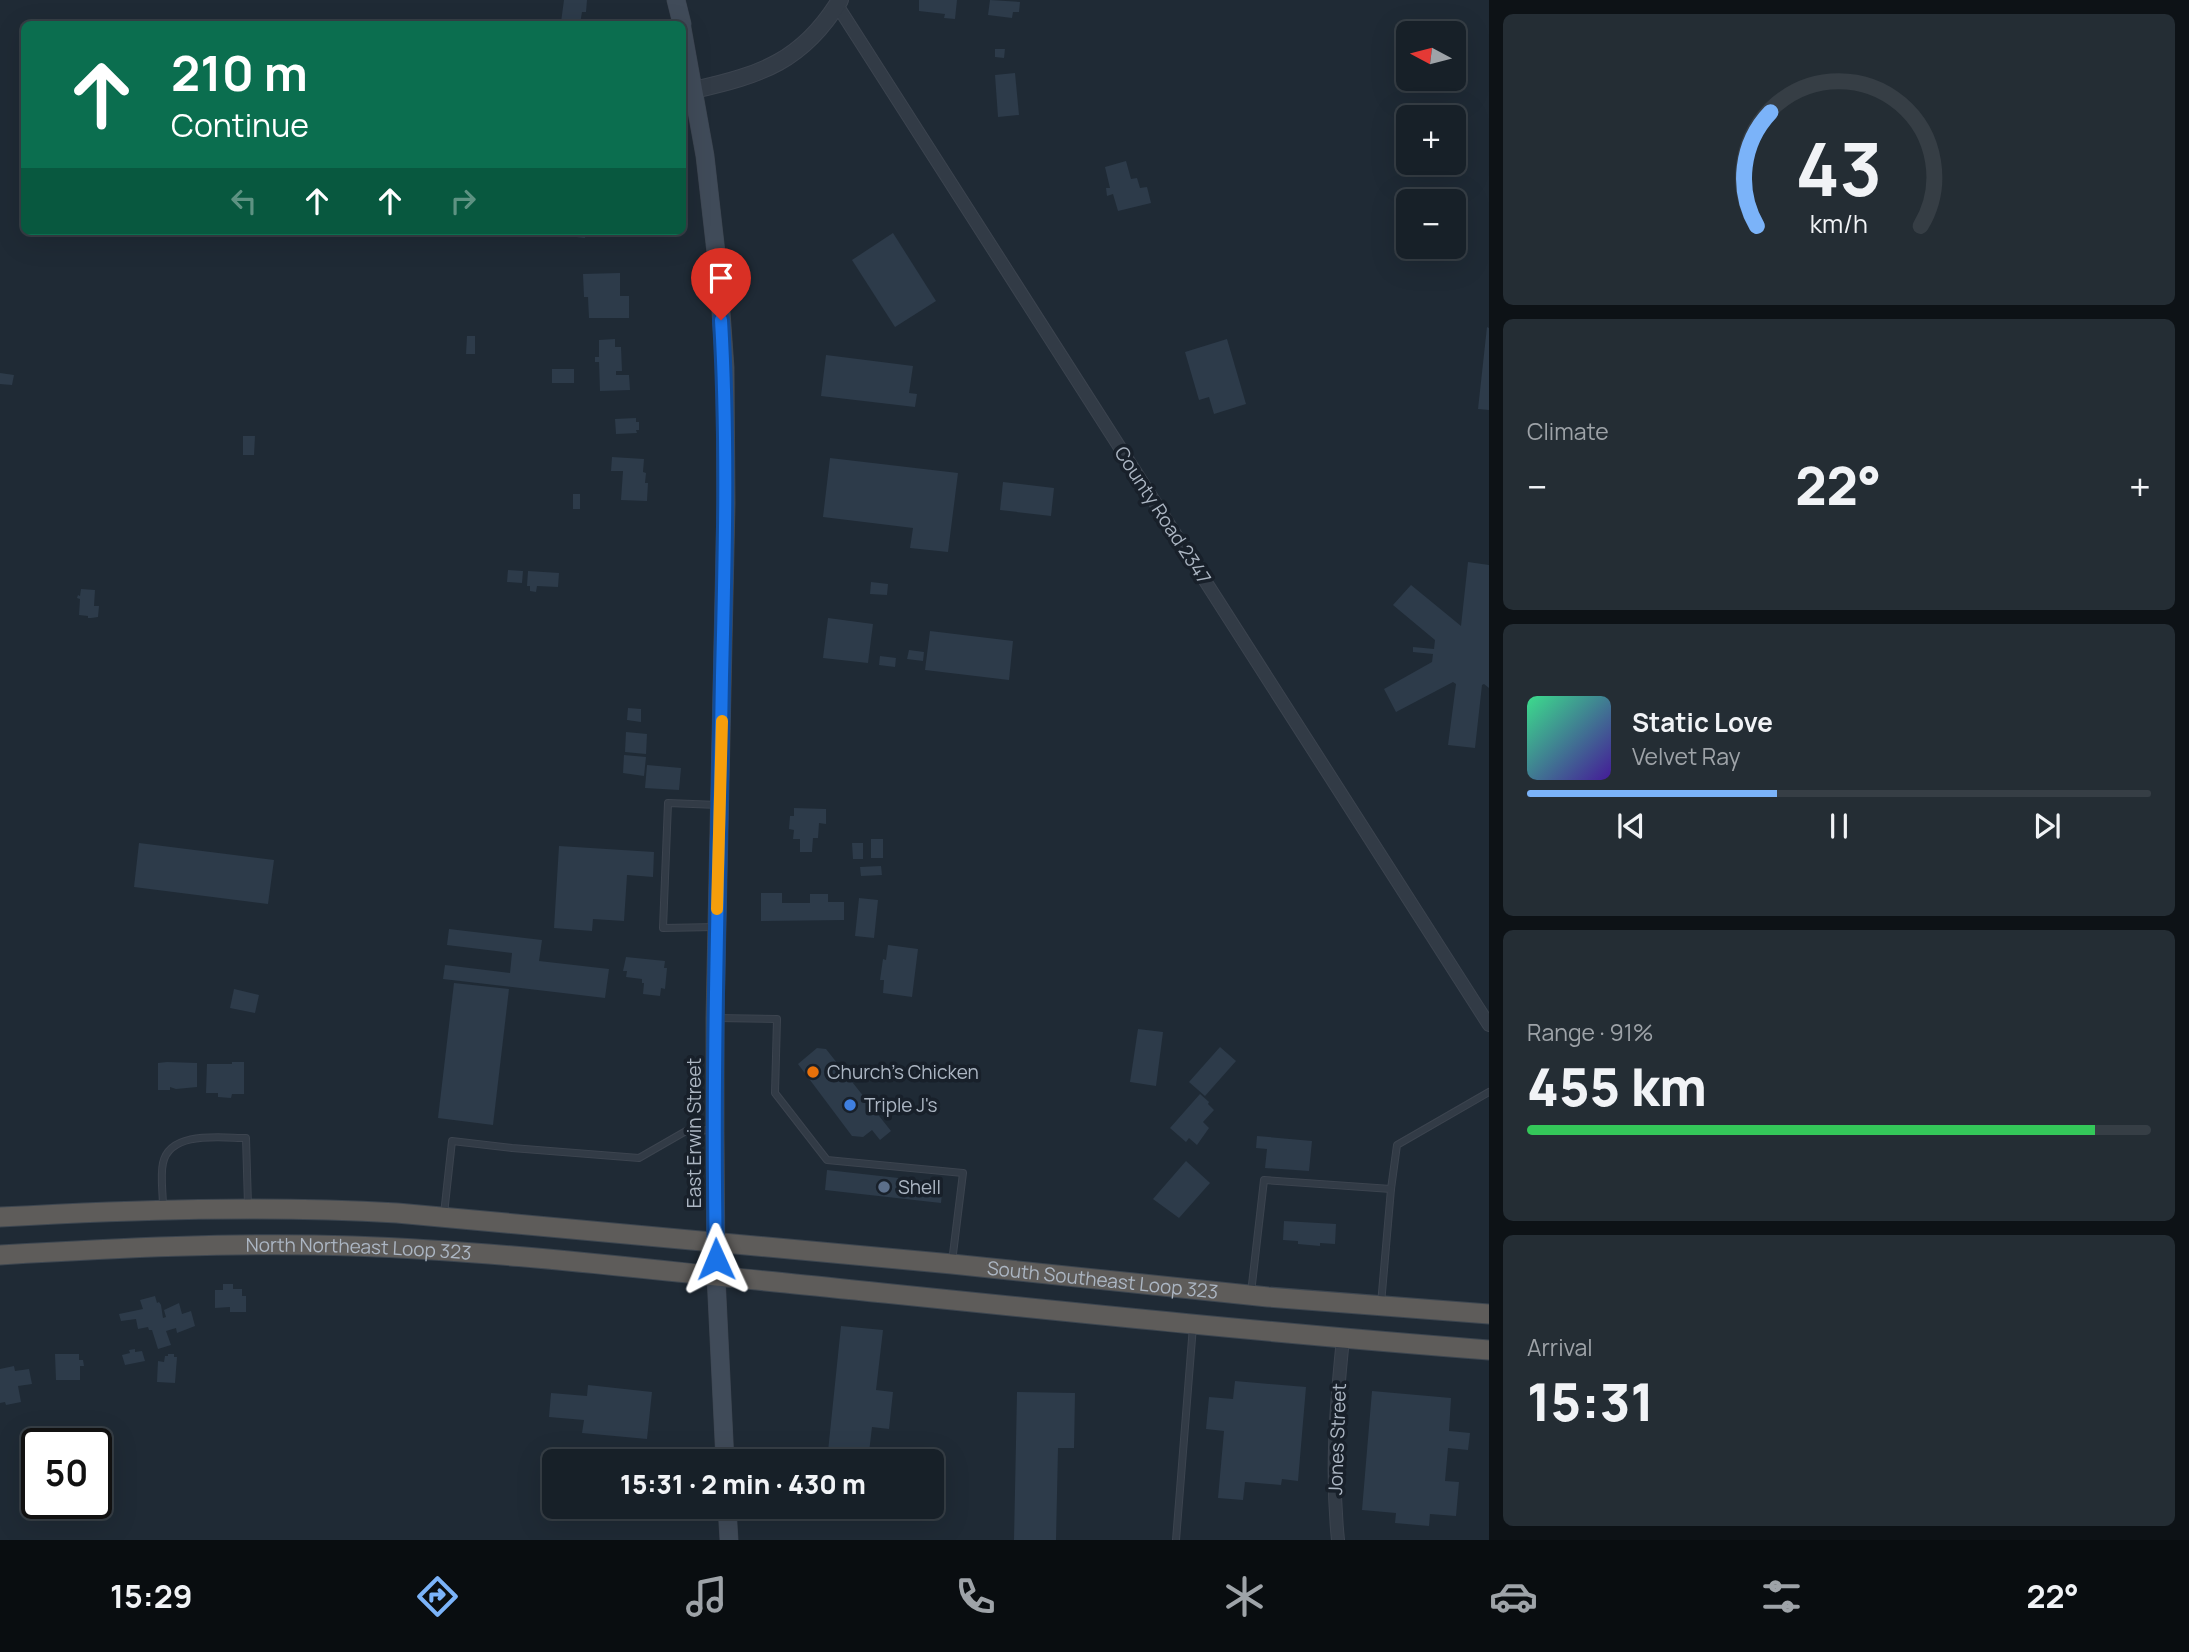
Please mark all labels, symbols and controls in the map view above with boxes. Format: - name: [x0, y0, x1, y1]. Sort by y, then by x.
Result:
- north arrow: [1396, 21, 1466, 91]
- map controls: [1396, 21, 1466, 259]
- text: 210 m: [171, 39, 308, 106]
- icon: ahead: [56, 49, 147, 140]
- text: Continue: [171, 103, 309, 147]
- button: +: [1396, 105, 1466, 175]
- text: 43: [1796, 118, 1882, 218]
- icon: left: [225, 182, 263, 220]
- icon: ahead: [298, 182, 336, 220]
- icon: ahead: [371, 182, 409, 220]
- icon: right: [444, 182, 482, 220]
- button: −: [1396, 189, 1466, 259]
- text: km/h: [1810, 205, 1868, 240]
- pin: [691, 248, 751, 320]
- icon: arrive: [702, 259, 740, 297]
- text: Climate: [1527, 415, 1609, 447]
- street label: County Road 2347: [1109, 441, 1217, 589]
- text: 22°: [1795, 450, 1881, 521]
- text: −: [1527, 460, 1548, 512]
- text: +: [2129, 460, 2151, 512]
- text: Static Love: [1632, 704, 1773, 740]
- text: Velvet Ray: [1632, 740, 1741, 772]
- icon: previous: [1612, 807, 1650, 845]
- icon: pause: [1820, 807, 1858, 845]
- icon: next: [2028, 807, 2066, 845]
- text: Range · 91%: [1527, 1016, 1653, 1048]
- text: 455 km: [1527, 1051, 1707, 1122]
- street label: East Erwin Street: [681, 1058, 707, 1208]
- place label: Church's Chicken: [827, 1059, 979, 1085]
- marker: Church's Chicken: [805, 1064, 821, 1080]
- place label: Triple J's: [864, 1092, 938, 1118]
- marker: Triple J's: [842, 1097, 858, 1113]
- place label: Shell: [898, 1174, 941, 1200]
- marker: Shell: [876, 1179, 892, 1195]
- position arrow: [679, 1222, 753, 1296]
- street label: North Northeast Loop 323: [246, 1232, 472, 1266]
- street label: South Southeast Loop 323: [986, 1255, 1219, 1305]
- text: Arrival: [1527, 1331, 1593, 1363]
- text: 15:31: [1527, 1366, 1654, 1437]
- street label: Jones Street: [1322, 1383, 1352, 1495]
- speed limit sign: 50: [21, 1428, 112, 1519]
- text: 15:31 · 2 min · 430 m: [620, 1466, 866, 1502]
- icon: directions: [413, 1572, 462, 1621]
- icon: music: [682, 1572, 731, 1621]
- icon: phone: [951, 1572, 1000, 1621]
- icon: climate: [1220, 1572, 1269, 1621]
- icon: car: [1489, 1572, 1538, 1621]
- icon: filters: [1757, 1572, 1806, 1621]
- text: 15:29: [110, 1574, 193, 1618]
- text: 22°: [2026, 1574, 2079, 1618]

